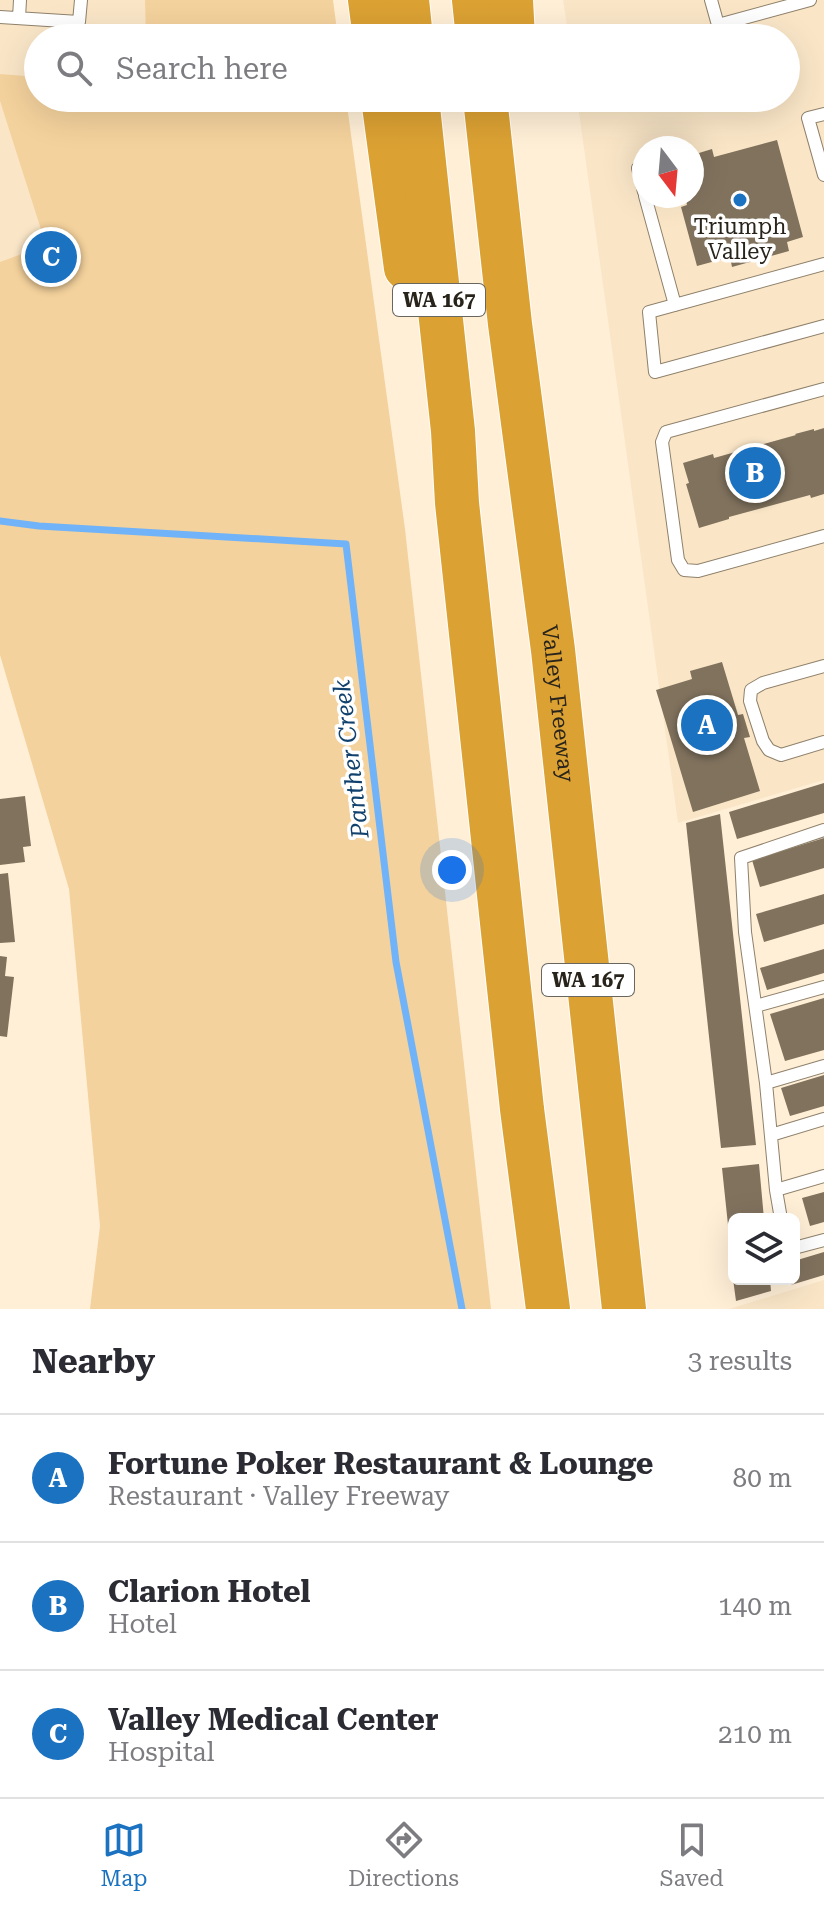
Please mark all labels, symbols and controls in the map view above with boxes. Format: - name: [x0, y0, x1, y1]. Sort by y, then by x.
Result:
- search box: [24, 24, 800, 112]
- icon: search: [52, 46, 96, 90]
- text: Search here: [116, 51, 288, 86]
- north arrow: [632, 136, 704, 208]
- marker: Triumph Valley: [731, 191, 749, 209]
- place label: Triumph Valley: [694, 214, 786, 264]
- pin: C: [25, 227, 77, 287]
- road number: WA 167: [393, 284, 485, 316]
- pin: B: [729, 443, 781, 503]
- street label: Valley Freeway: [537, 623, 579, 783]
- water label: Panther Creek: [327, 678, 375, 841]
- pin: A: [681, 695, 733, 755]
- your location: [432, 850, 472, 890]
- road number: WA 167: [542, 964, 634, 996]
- map controls: [728, 1213, 800, 1285]
- button: layers: [728, 1213, 800, 1285]
- text: Nearby: [32, 1341, 155, 1381]
- text: 3 results: [688, 1346, 792, 1376]
- text: Fortune Poker Restaurant & Lounge: [108, 1446, 653, 1481]
- text: A: [49, 1463, 67, 1493]
- text: 80 m: [733, 1463, 792, 1493]
- text: Restaurant · Valley Freeway: [108, 1481, 449, 1511]
- text: Clarion Hotel: [108, 1574, 310, 1609]
- text: B: [49, 1591, 67, 1621]
- text: 140 m: [718, 1591, 792, 1621]
- text: Hotel: [108, 1609, 177, 1639]
- text: Valley Medical Center: [108, 1702, 439, 1737]
- text: C: [49, 1719, 67, 1749]
- text: 210 m: [718, 1719, 792, 1749]
- text: Hospital: [108, 1737, 215, 1767]
- tab: Map: [100, 1818, 147, 1891]
- tab: Directions: [348, 1818, 459, 1891]
- tab: Saved: [660, 1818, 724, 1891]

